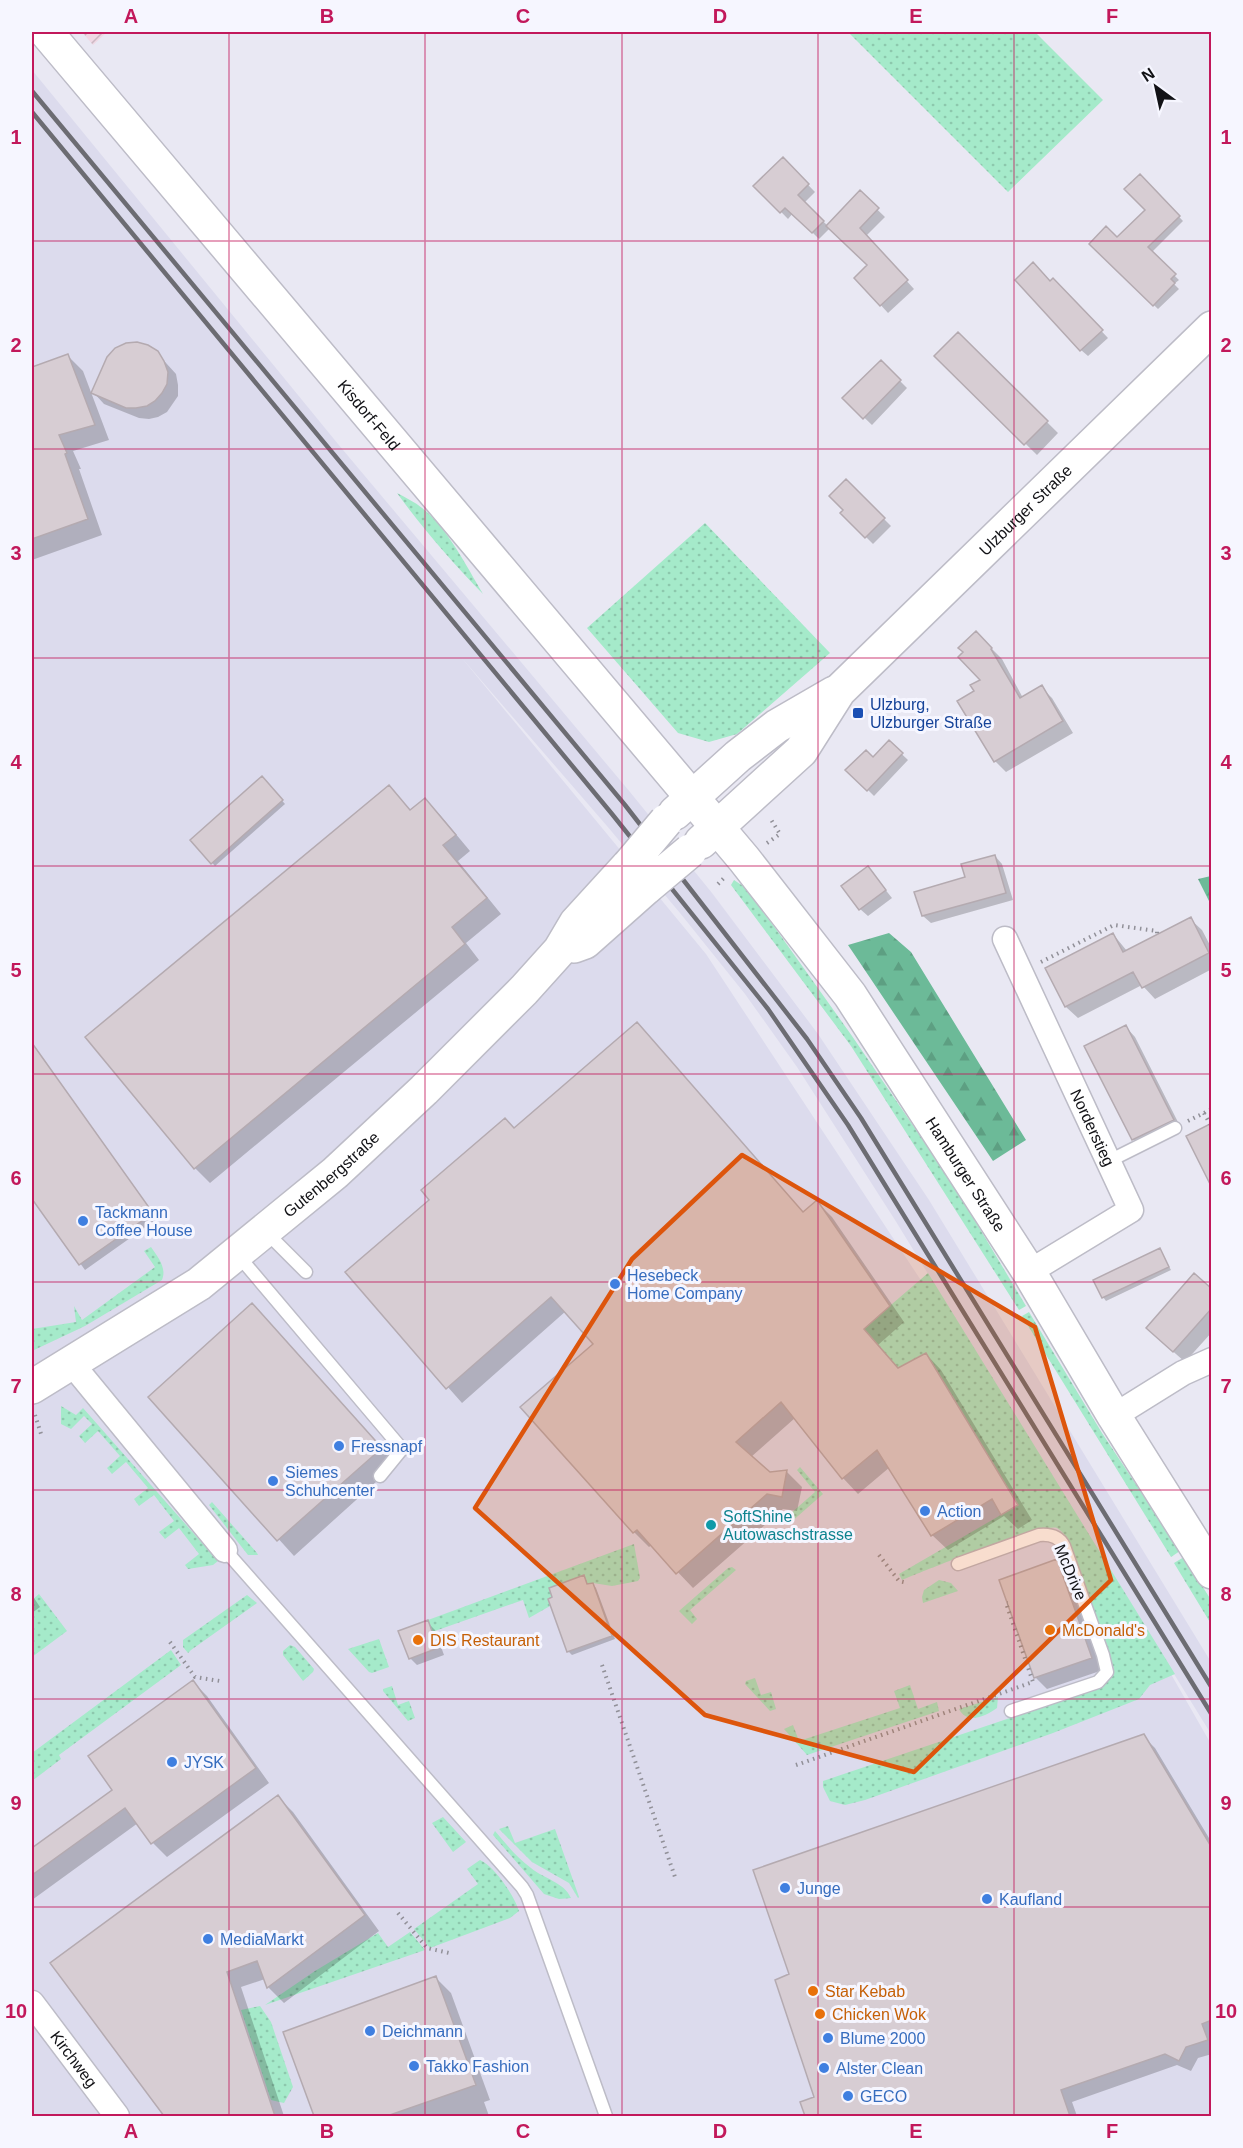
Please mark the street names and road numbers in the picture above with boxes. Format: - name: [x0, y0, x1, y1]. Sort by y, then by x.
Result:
- street label: Kisdorf-Feld: [334, 377, 403, 454]
- street label: Ulzburger Straße: [976, 462, 1075, 559]
- street label: Norderstieg: [1067, 1087, 1117, 1169]
- street label: Hamburger Straße: [922, 1114, 1009, 1235]
- street label: Gutenbergstraße: [280, 1128, 383, 1221]
- street label: McDrive: [1051, 1542, 1090, 1603]
- street label: Kirchweg: [47, 2028, 100, 2091]

